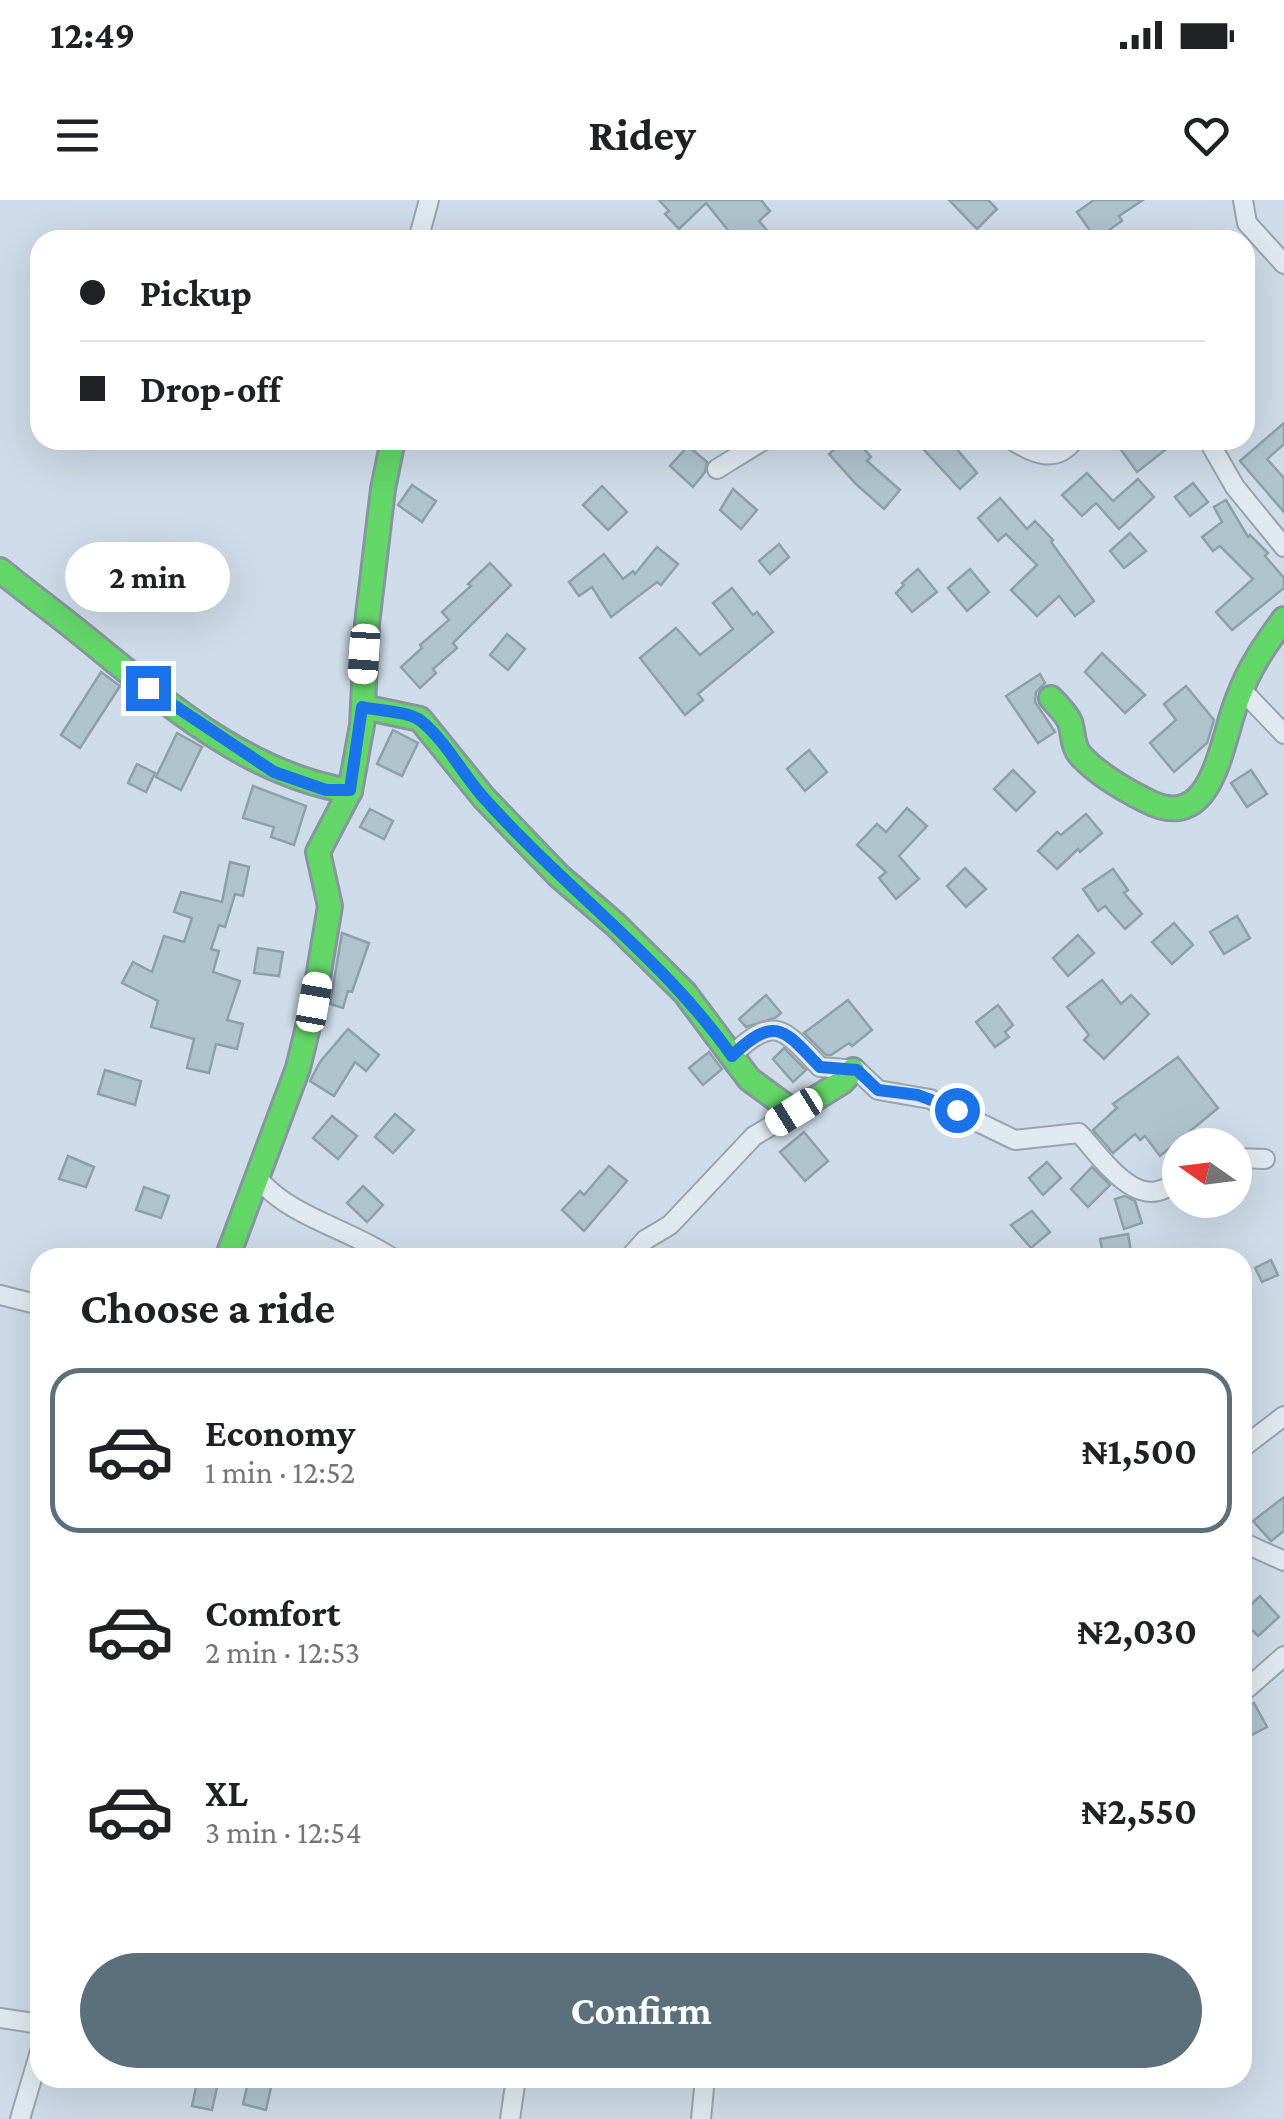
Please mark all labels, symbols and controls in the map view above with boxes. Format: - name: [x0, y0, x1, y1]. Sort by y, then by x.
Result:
- text: 12:49: [50, 14, 135, 56]
- icon: menu: [50, 108, 105, 163]
- icon: heart: [1179, 108, 1234, 163]
- text: Ridey: [588, 110, 696, 160]
- text: Pickup: [140, 272, 252, 314]
- text: Drop-off: [140, 368, 281, 410]
- callout: 2 min: [66, 543, 230, 613]
- text: 2 min: [109, 559, 186, 595]
- car: [347, 623, 381, 685]
- route end: [126, 666, 171, 711]
- car: [294, 970, 334, 1034]
- car: [761, 1083, 827, 1141]
- route start: [935, 1088, 980, 1133]
- north arrow: [1162, 1128, 1252, 1218]
- map controls: [1162, 1128, 1252, 1218]
- text: Choose a ride: [80, 1283, 335, 1333]
- icon: car: [85, 1406, 175, 1496]
- text: Economy: [205, 1412, 355, 1454]
- text: ₦1,500: [1082, 1430, 1197, 1472]
- text: 1 min · 12:52: [205, 1454, 355, 1490]
- icon: car: [85, 1586, 175, 1676]
- text: Comfort: [205, 1592, 341, 1634]
- text: ₦2,030: [1077, 1610, 1197, 1652]
- text: 2 min · 12:53: [205, 1634, 360, 1670]
- icon: car: [85, 1766, 175, 1856]
- text: XL: [205, 1772, 248, 1814]
- text: ₦2,550: [1081, 1790, 1197, 1832]
- text: 3 min · 12:54: [205, 1814, 362, 1850]
- button: Confirm: [80, 1953, 1202, 2068]

